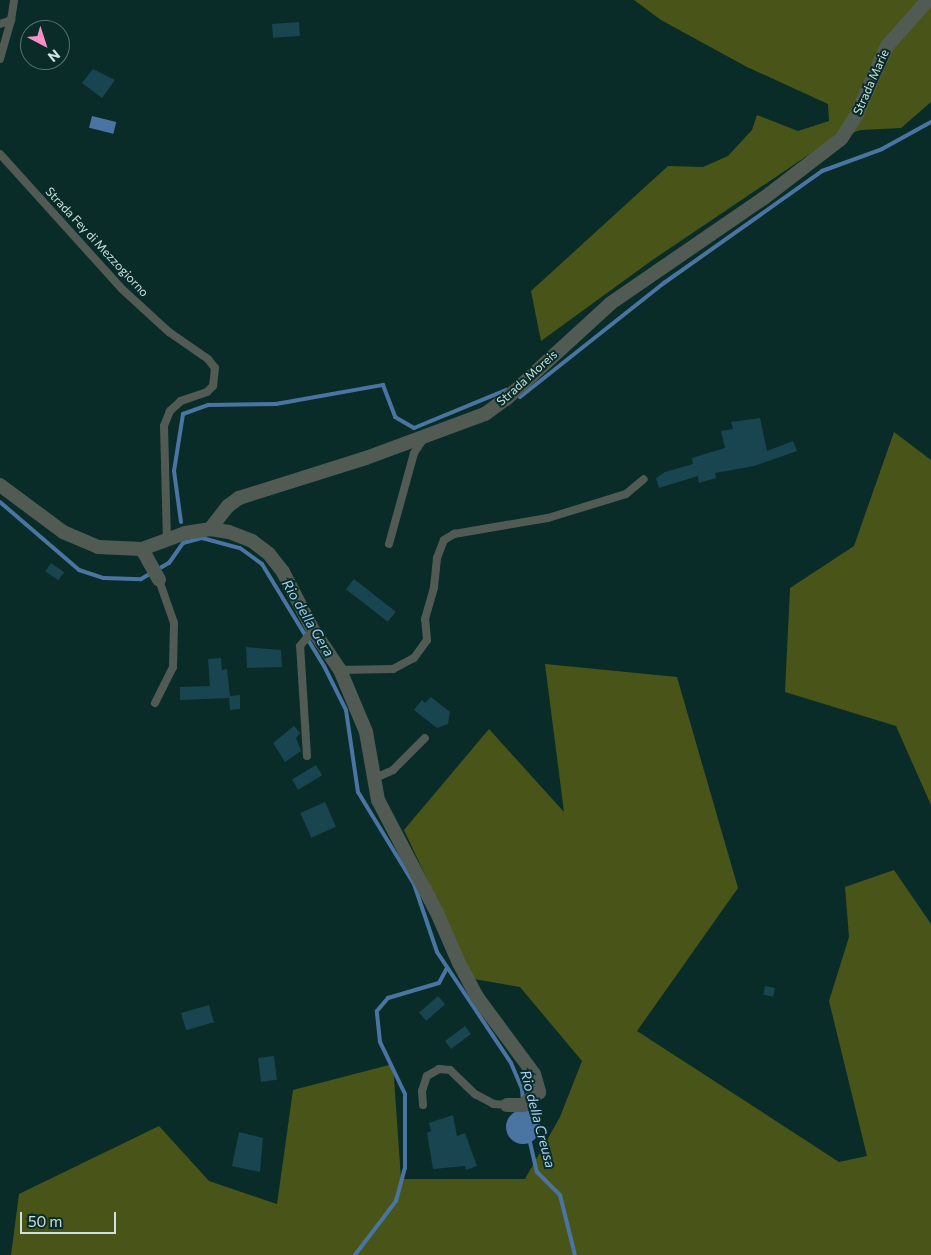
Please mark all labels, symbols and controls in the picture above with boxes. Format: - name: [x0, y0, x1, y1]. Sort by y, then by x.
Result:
- north arrow: [20, 20, 70, 70]
- text: N: [45, 46, 64, 66]
- street label: Strada Marie: [850, 47, 892, 117]
- street label: Strada Fey di Mezzogiorno: [43, 184, 151, 300]
- street label: Strada Moreis: [494, 347, 560, 409]
- water label: Rio della Gera: [278, 576, 338, 660]
- water label: Rio della Creusa: [517, 1068, 559, 1170]
- scale bar: [22, 1202, 119, 1234]
- text: 50 m: [28, 1212, 62, 1230]

